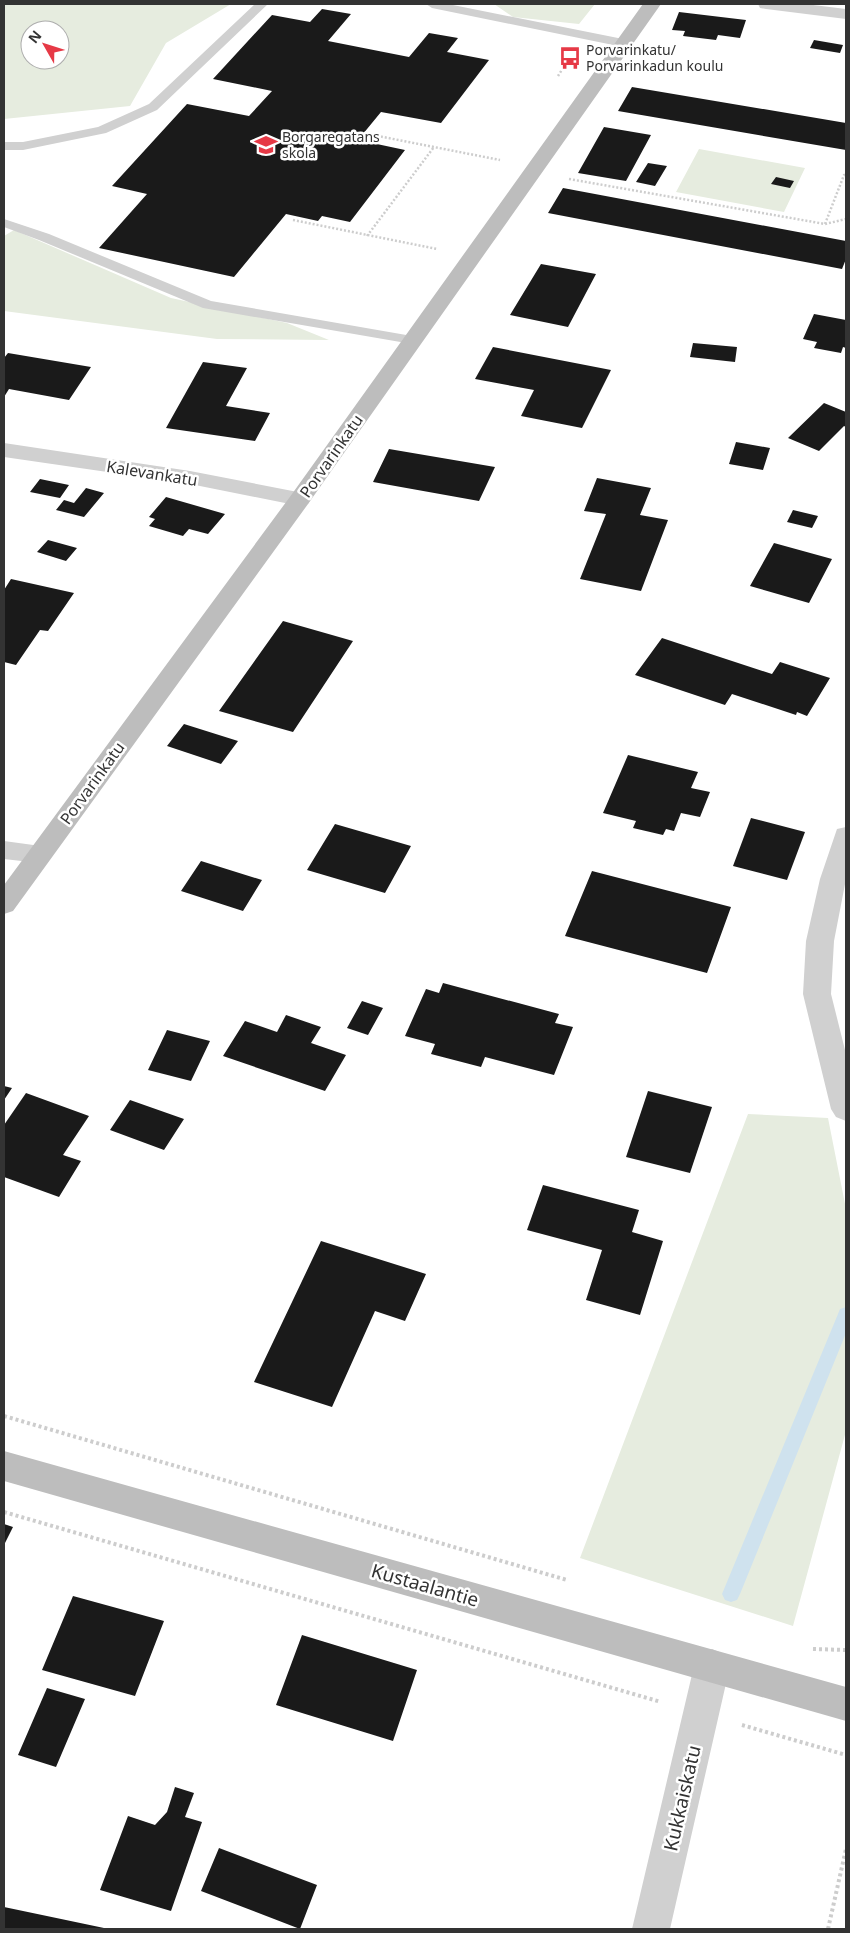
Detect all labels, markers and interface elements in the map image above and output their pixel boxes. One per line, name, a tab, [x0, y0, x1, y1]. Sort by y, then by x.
north arrow	[20, 20, 70, 70]
text: N	[24, 26, 45, 47]
place label: Porvarinkatu/ Porvarinkadun koulu	[586, 40, 723, 75]
bus stop icon: Porvarinkatu/ Porvarinkadun koulu	[557, 45, 583, 71]
place label: Borgaregatans skola	[282, 127, 380, 162]
school or university icon: Borgaregatans skola	[253, 132, 279, 158]
street label: Porvarinkatu	[294, 410, 368, 502]
street label: Kalevankatu	[105, 455, 199, 491]
street label: Porvarinkatu	[55, 737, 129, 829]
street label: Kustaalantie	[368, 1557, 482, 1613]
street label: Kukkaiskatu	[657, 1743, 707, 1853]

